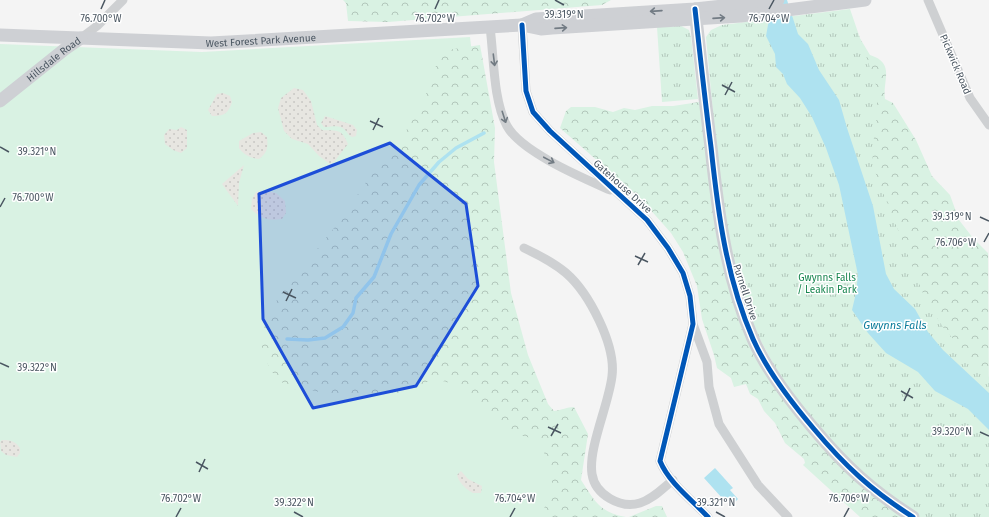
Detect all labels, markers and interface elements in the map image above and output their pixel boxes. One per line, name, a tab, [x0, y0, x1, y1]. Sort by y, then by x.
one-way arrow	[650, 8, 663, 15]
text: 39.319°N	[545, 9, 584, 21]
text: 76.700°W	[81, 13, 122, 25]
text: 76.702°W	[415, 13, 456, 25]
text: 76.704°W	[749, 13, 790, 25]
one-way arrow	[712, 14, 725, 21]
one-way arrow	[554, 24, 567, 31]
street label: West Forest Park Avenue	[205, 32, 316, 50]
street label: Pickwick Road	[937, 33, 973, 96]
street label: Hillsdale Road	[24, 35, 83, 84]
one-way arrow	[490, 53, 498, 66]
one-way arrow	[500, 111, 508, 123]
text: 39.321°N	[18, 146, 56, 158]
one-way arrow	[543, 156, 555, 164]
street label: Gatehouse Drive	[591, 157, 654, 216]
text: 76.700°W	[13, 192, 54, 204]
text: 39.319°N	[933, 211, 972, 223]
text: 76.706°W	[936, 237, 977, 249]
street label: Purnell Drive	[730, 263, 760, 322]
park label: Gwynns Falls / Leakin Park	[797, 272, 858, 296]
water label: Gwynns Falls	[863, 319, 927, 332]
text: 39.322°N	[17, 362, 57, 374]
text: 39.320°N	[932, 426, 972, 438]
text: 76.702°W	[161, 493, 202, 505]
text: 76.704°W	[495, 493, 536, 505]
text: 76.706°W	[829, 493, 870, 505]
text: 39.322°N	[274, 497, 314, 509]
text: 39.321°N	[697, 497, 735, 509]

